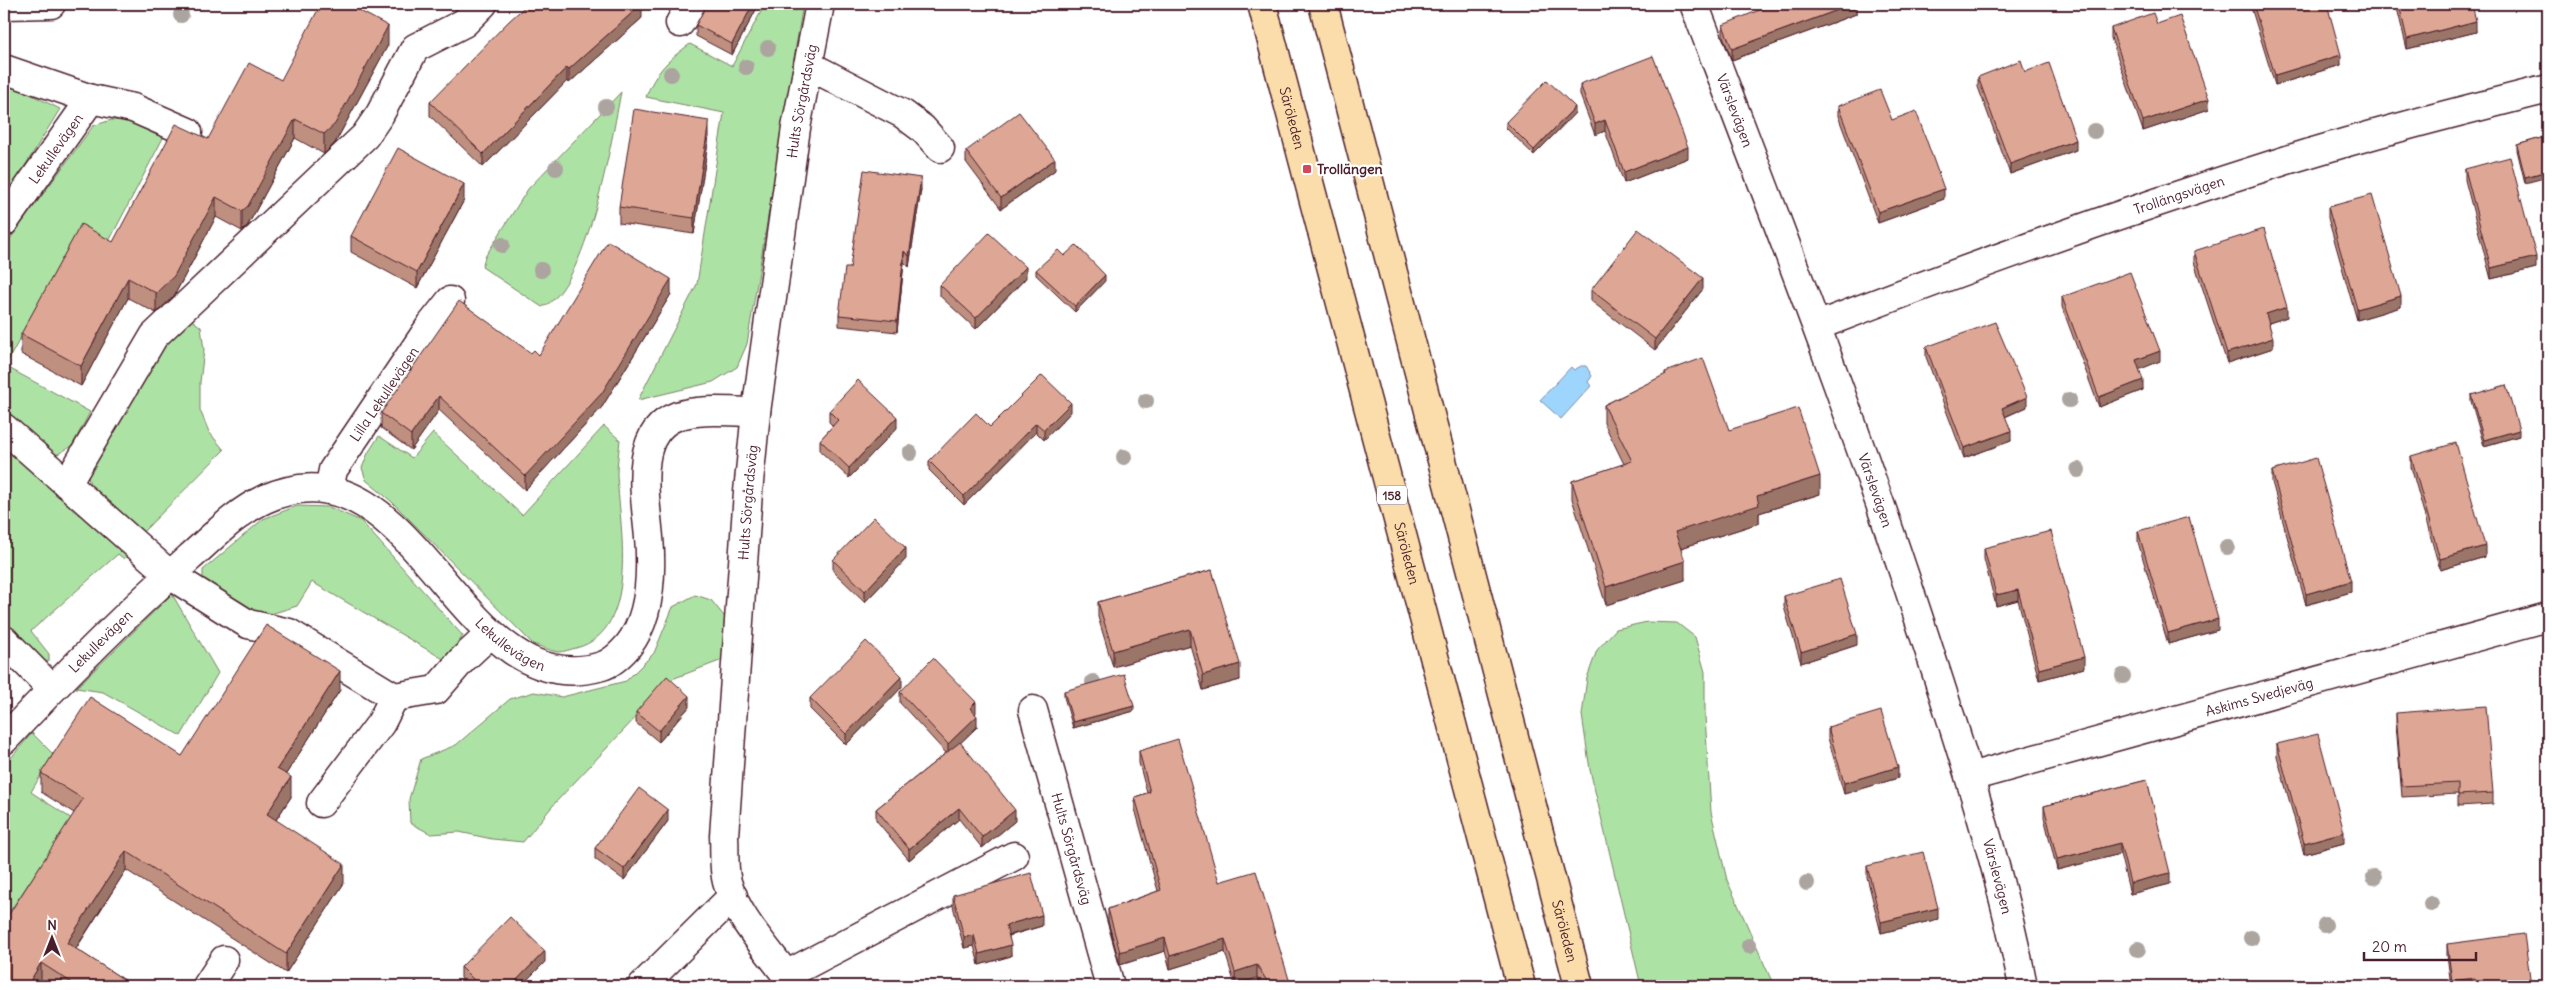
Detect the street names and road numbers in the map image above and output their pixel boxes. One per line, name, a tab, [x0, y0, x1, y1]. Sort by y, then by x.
street label: Hults Sörgårdsväg	[783, 43, 821, 159]
street label: Värslevägen	[1713, 71, 1757, 150]
street label: Säröleden	[1275, 85, 1309, 151]
street label: Lekullevägen	[25, 110, 87, 187]
street label: Trollängsvägen	[2131, 172, 2227, 219]
street label: Lilla Lekullevägen	[346, 343, 423, 445]
street label: Hults Sörgårdsväg	[734, 444, 762, 561]
street label: Värslevägen	[1854, 451, 1896, 530]
road number: 158	[1377, 486, 1407, 504]
street label: Säröleden	[1390, 520, 1424, 586]
street label: Lekullevägen	[65, 606, 136, 676]
street label: Lekullevägen	[472, 614, 548, 675]
street label: Askims Svedjeväg	[2203, 673, 2315, 720]
street label: Hults Sörgårdsväg	[1048, 791, 1096, 907]
street label: Värslevägen	[1979, 837, 2016, 916]
street label: Säröleden	[1548, 898, 1581, 964]

